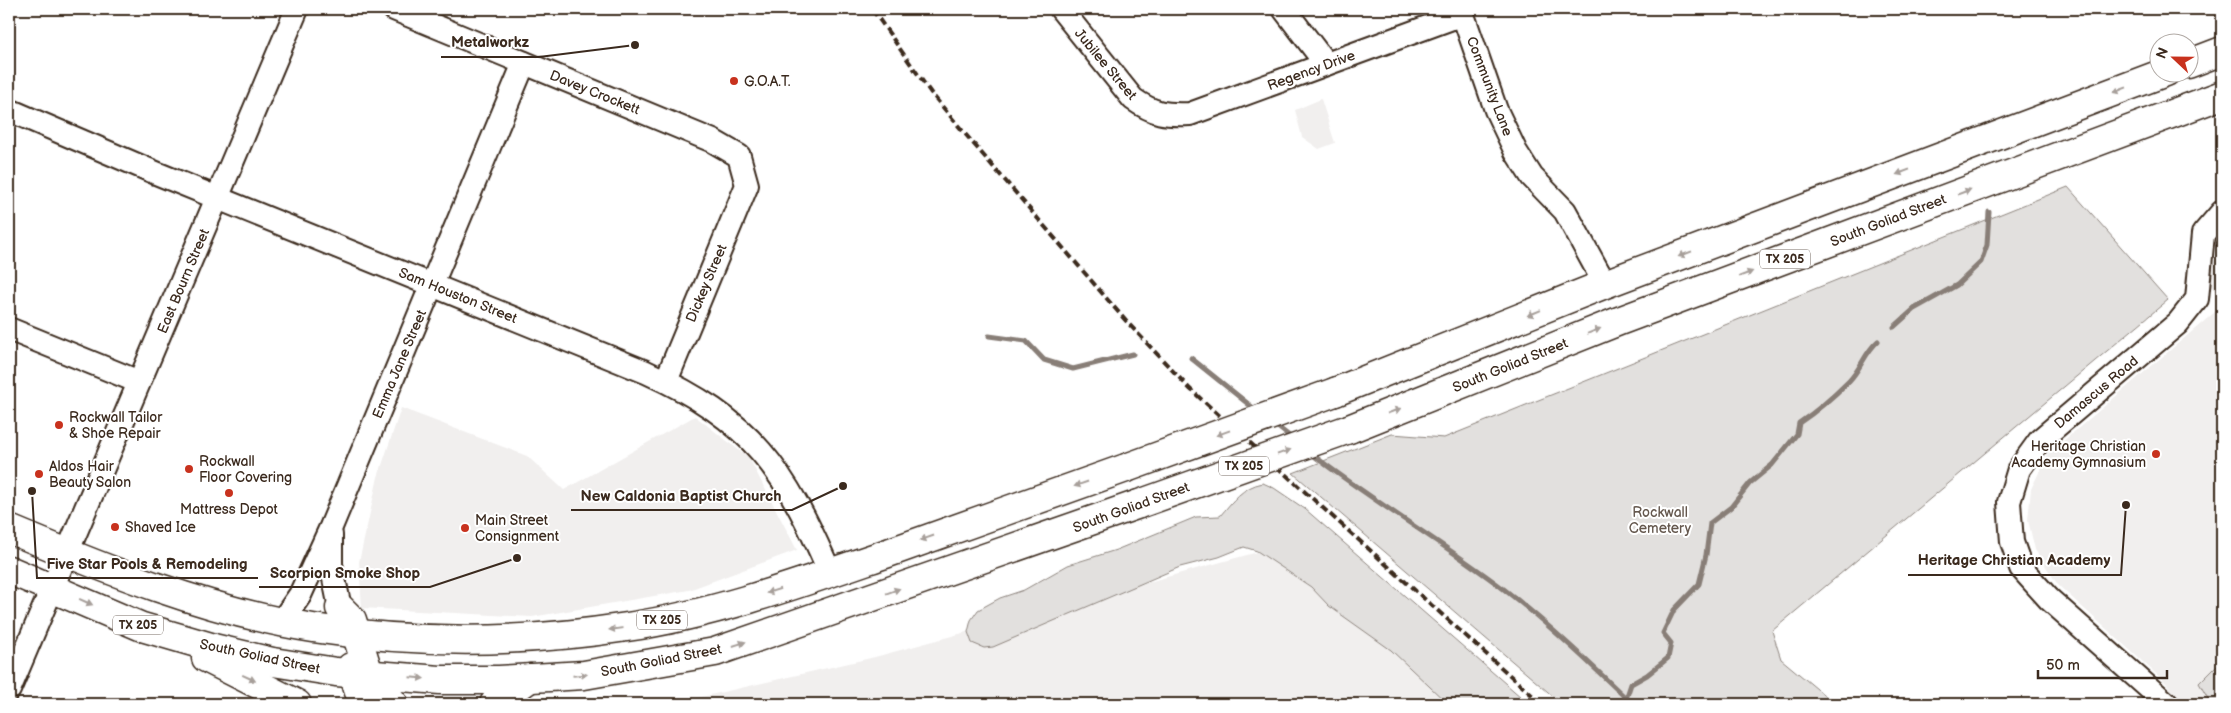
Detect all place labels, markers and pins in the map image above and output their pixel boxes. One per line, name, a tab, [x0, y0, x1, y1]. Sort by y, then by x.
callout: Metalworkz	[441, 27, 539, 57]
place label: G.O.A.T.	[744, 73, 791, 90]
marker: G.O.A.T.	[728, 75, 740, 87]
place label: Rockwall Tailor & Shoe Repair	[69, 409, 163, 442]
marker: Rockwall Tailor & Shoe Repair	[53, 419, 65, 431]
place label: Heritage Christian Academy Gymnasium	[2011, 438, 2146, 471]
marker: Heritage Christian Academy Gymnasium	[2150, 448, 2162, 460]
place label: Rockwall Floor Covering	[199, 453, 292, 486]
place label: Aldos Hair Beauty Salon	[49, 458, 131, 491]
marker: Rockwall Floor Covering	[183, 463, 195, 475]
marker: Aldos Hair Beauty Salon	[33, 468, 45, 480]
callout: New Caldonia Baptist Church	[571, 480, 792, 510]
marker: Mattress Depot	[223, 487, 235, 499]
place label: Mattress Depot	[180, 501, 279, 518]
place label: Main Street Consignment	[475, 512, 560, 545]
place label: Shaved Ice	[125, 519, 196, 536]
marker: Shaved Ice	[109, 521, 121, 533]
marker: Main Street Consignment	[459, 522, 471, 534]
callout: Heritage Christian Academy	[1908, 545, 2121, 575]
callout: Five Star Pools & Remodeling	[37, 548, 258, 578]
callout: Scorpion Smoke Shop	[259, 557, 430, 587]

